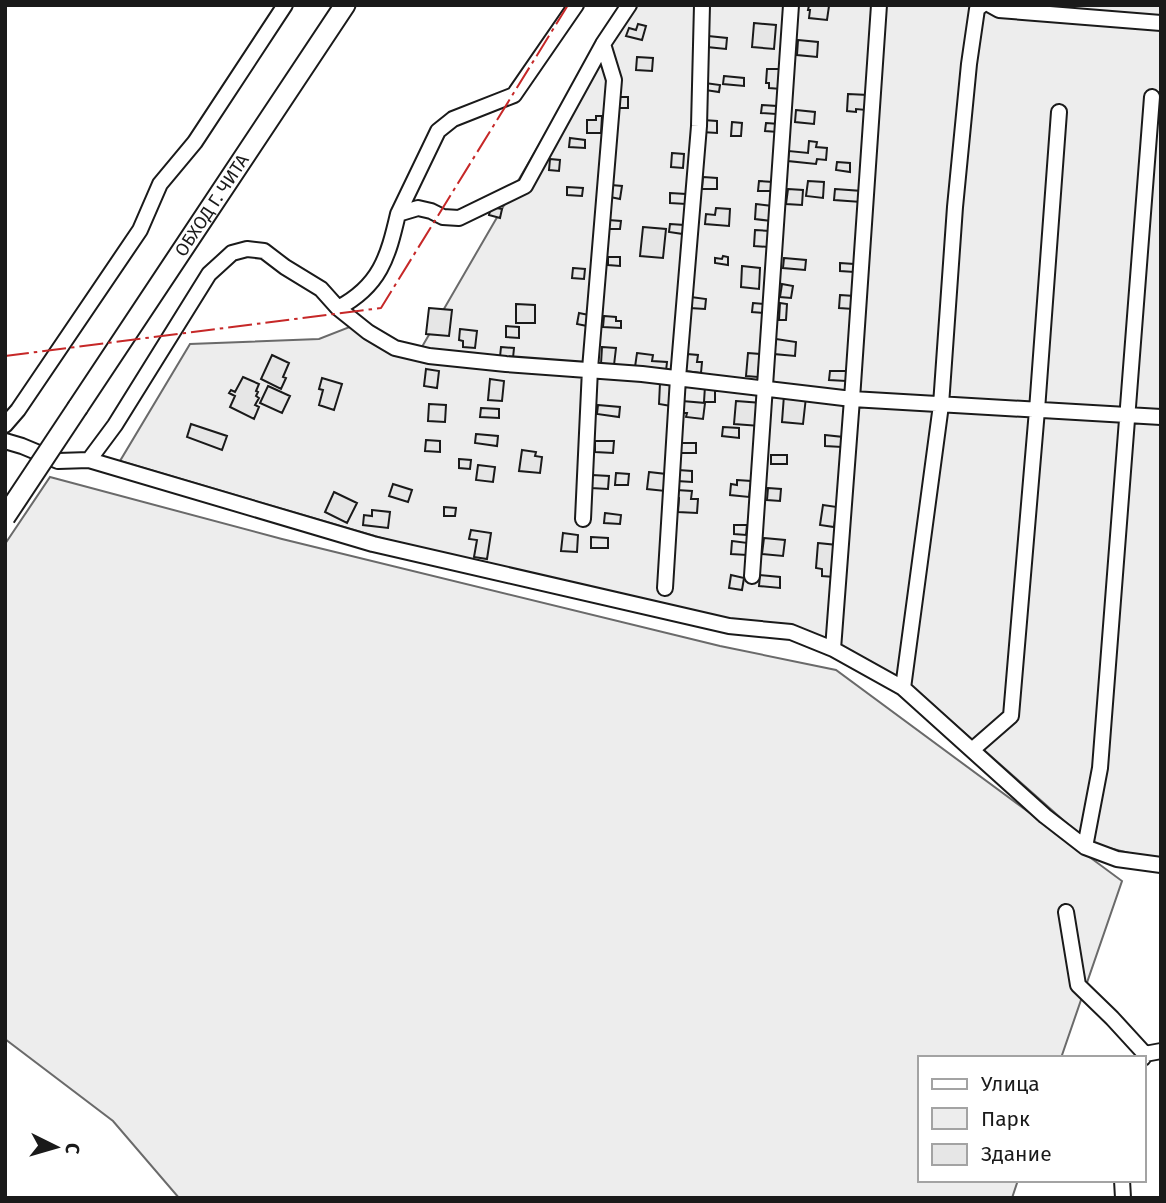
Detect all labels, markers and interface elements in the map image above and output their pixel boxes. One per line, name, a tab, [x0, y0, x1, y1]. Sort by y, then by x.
street label: ОБХОД Г. ЧИТА	[170, 150, 254, 261]
legend	[918, 1056, 1145, 1182]
text: Улица	[981, 1071, 1040, 1097]
text: Парк	[981, 1106, 1030, 1132]
north arrow	[21, 1112, 91, 1182]
text: Здание	[981, 1141, 1052, 1167]
text: С	[60, 1142, 84, 1155]

